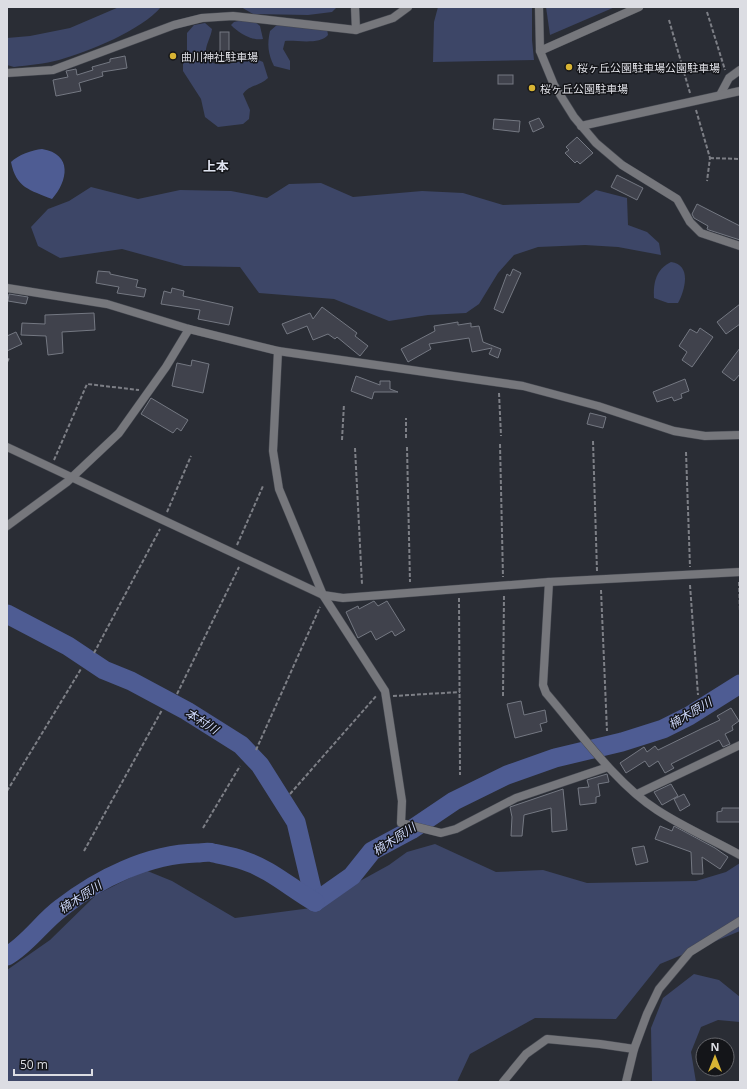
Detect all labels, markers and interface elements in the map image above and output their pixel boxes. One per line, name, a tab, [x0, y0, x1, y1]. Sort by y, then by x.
place label: 曲川神社駐車場	[181, 49, 258, 64]
marker: 曲川神社駐車場	[168, 51, 178, 61]
place label: 桜ヶ丘公園駐車場公園駐車場	[577, 60, 720, 75]
marker: 桜ヶ丘公園駐車場公園駐車場	[564, 62, 574, 72]
place label: 桜ヶ丘公園駐車場	[540, 81, 628, 96]
marker: 桜ヶ丘公園駐車場	[527, 83, 537, 93]
district label: 上本	[203, 157, 229, 175]
water label: 楠木原川	[665, 692, 717, 733]
water label: 本村川	[182, 704, 223, 739]
water label: 楠木原川	[369, 818, 420, 859]
water label: 楠木原川	[55, 876, 106, 917]
north arrow	[695, 1037, 735, 1077]
text: N	[711, 1039, 719, 1054]
scale bar	[14, 1051, 92, 1077]
text: 50 m	[20, 1056, 48, 1073]

